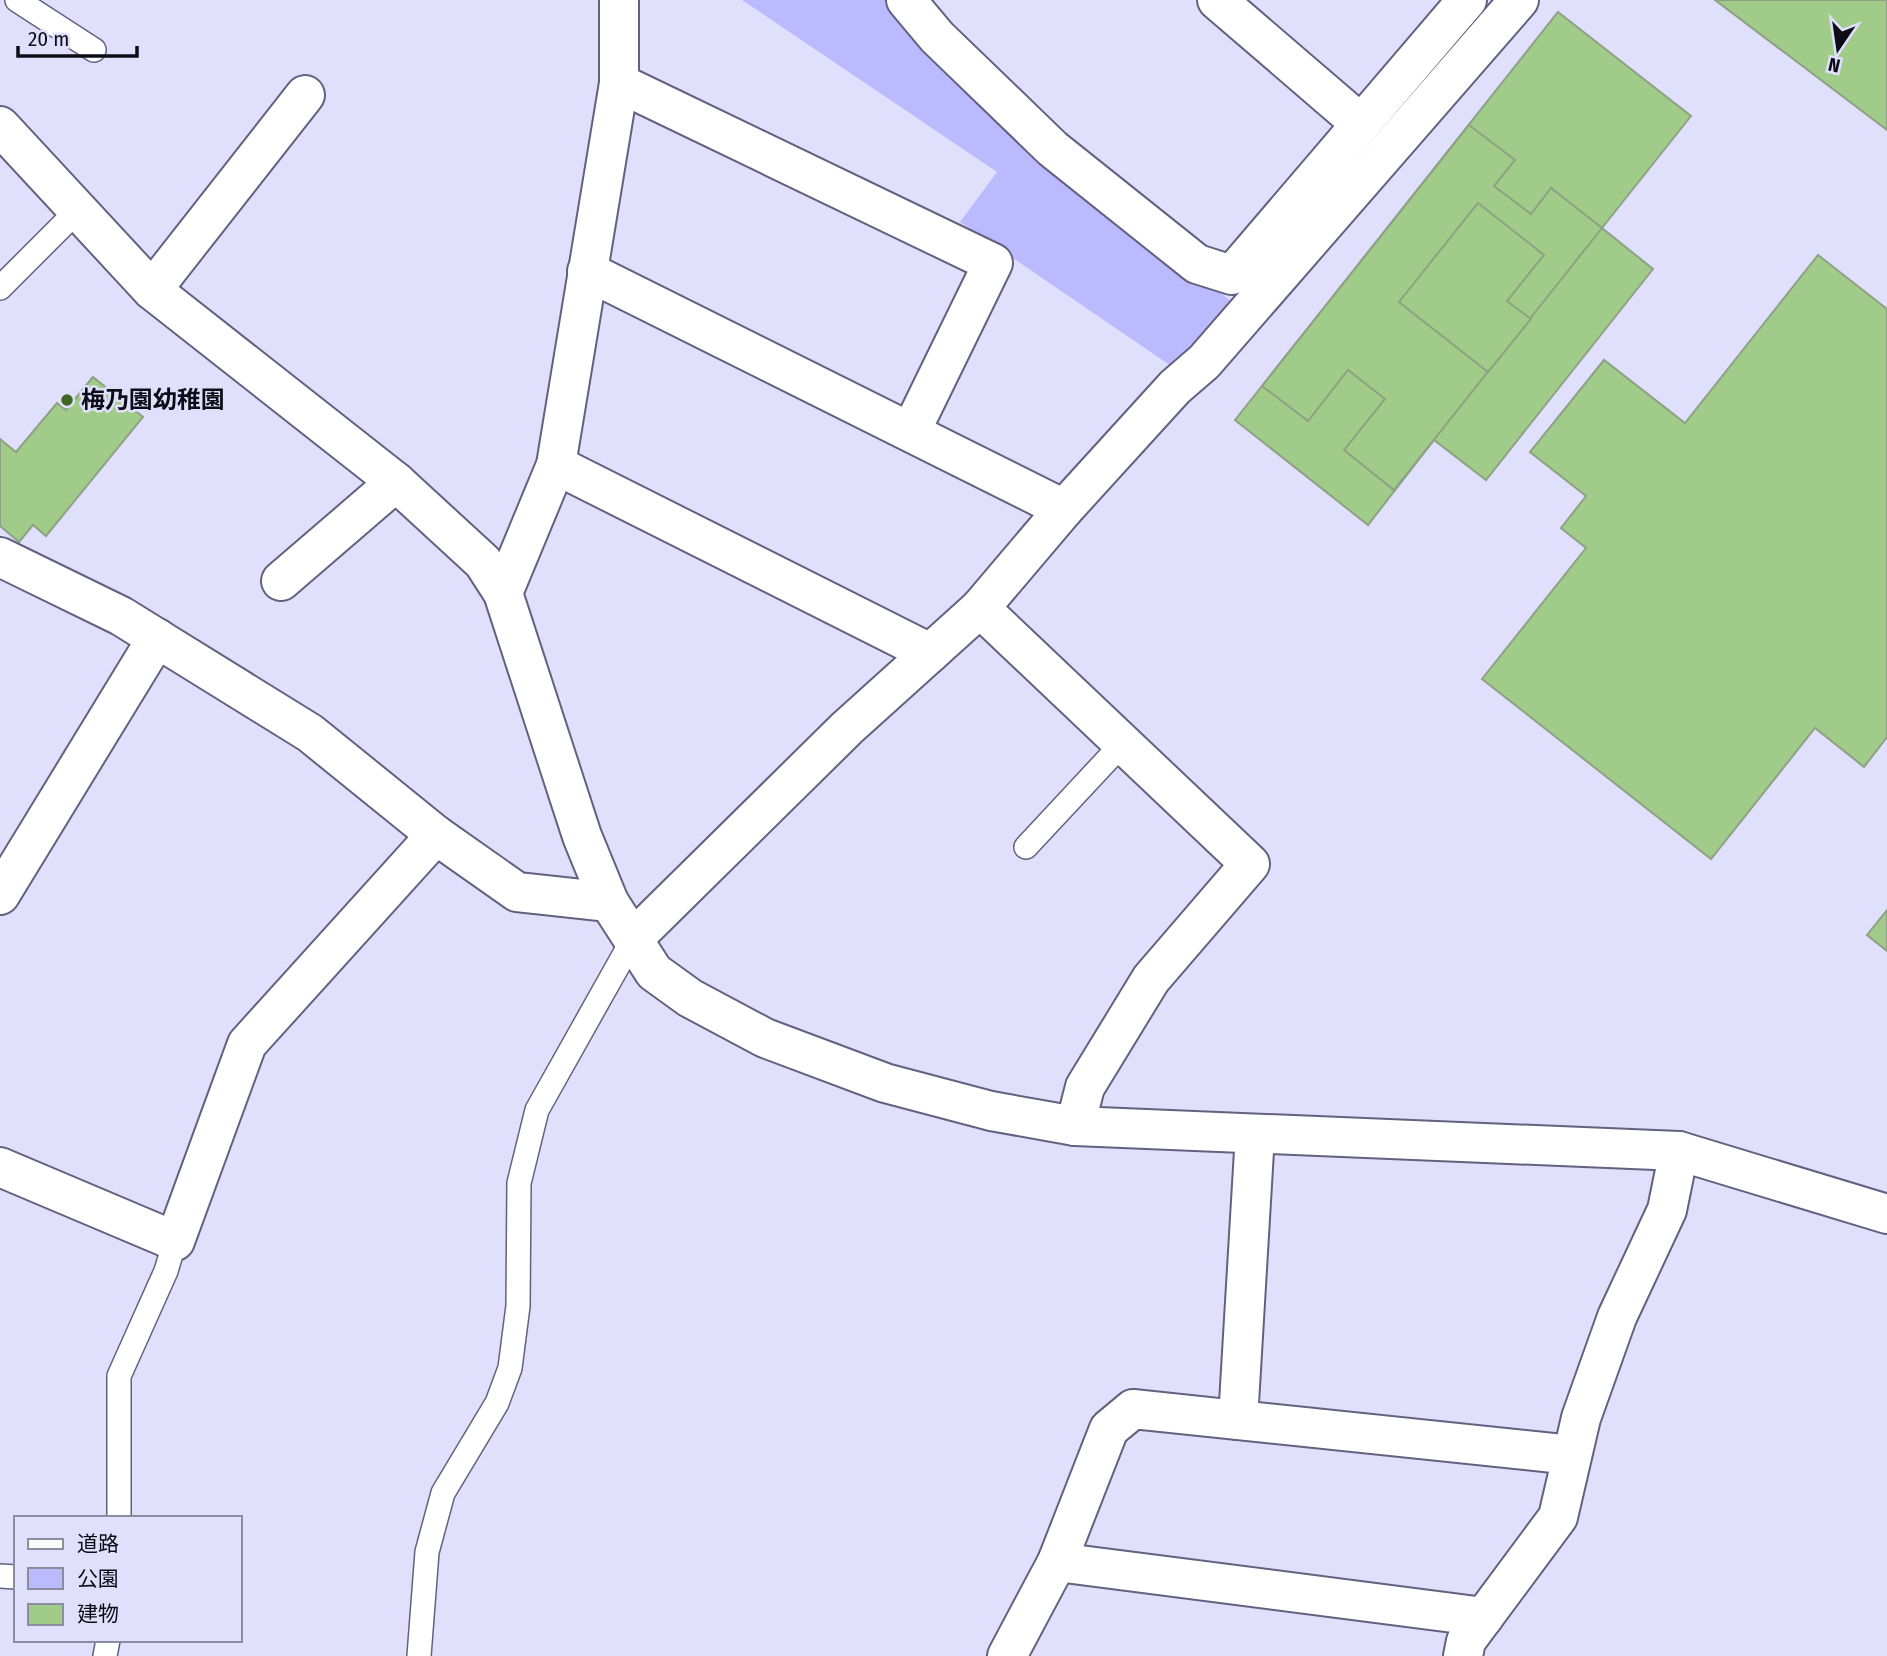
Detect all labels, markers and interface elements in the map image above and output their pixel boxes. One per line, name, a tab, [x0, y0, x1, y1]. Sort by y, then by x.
scale bar	[18, 14, 136, 58]
north arrow	[1803, 14, 1873, 84]
text: 20 m	[28, 26, 69, 52]
text: N	[1826, 53, 1842, 78]
place label: 梅乃園幼稚園	[81, 386, 225, 414]
marker: 梅乃園幼稚園	[59, 392, 75, 408]
legend	[14, 1516, 242, 1642]
text: 道路	[77, 1531, 119, 1557]
text: 公園	[77, 1566, 119, 1592]
text: 建物	[77, 1601, 119, 1627]

